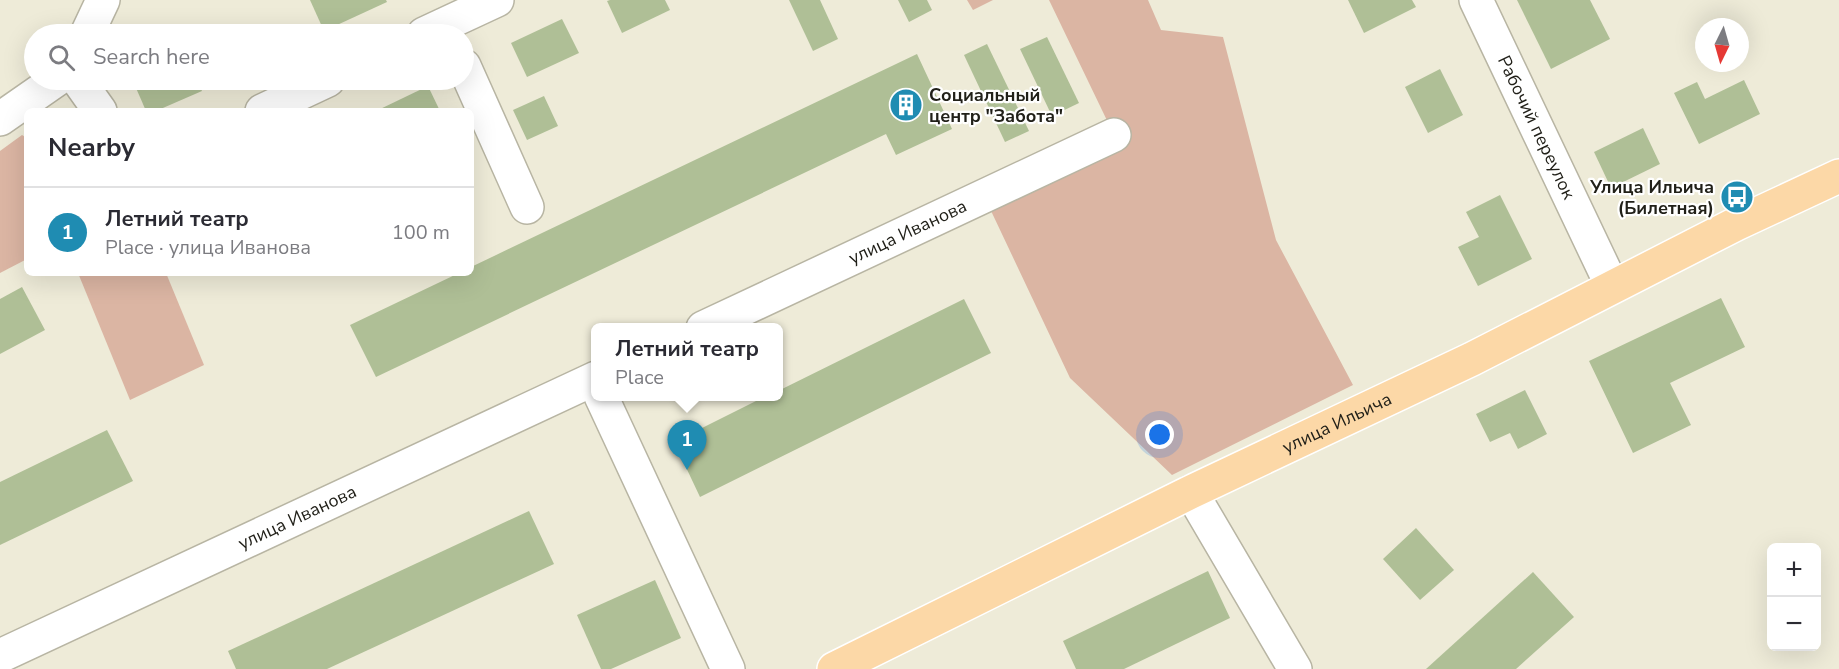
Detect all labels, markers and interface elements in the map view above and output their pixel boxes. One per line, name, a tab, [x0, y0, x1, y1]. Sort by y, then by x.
north arrow	[1695, 18, 1749, 72]
search box	[24, 24, 474, 90]
icon: search	[45, 41, 78, 74]
text: Search here	[93, 42, 210, 72]
street label: Рабочий переулок	[1492, 52, 1581, 204]
place label: Социальный центр "Забота"	[929, 83, 1063, 128]
building icon: Социальный центр "Забота"	[888, 87, 924, 123]
text: Nearby	[48, 130, 135, 165]
place label: Улица Ильича (Билетная)	[1589, 175, 1714, 220]
bus stop icon: Улица Ильича (Билетная)	[1719, 179, 1755, 215]
street label: улица Иванова	[844, 194, 971, 270]
text: Летний театр	[105, 204, 249, 234]
text: 1	[62, 219, 74, 246]
text: 100 m	[392, 219, 450, 246]
text: Place · улица Иванова	[105, 234, 311, 261]
popup	[591, 323, 783, 401]
text: Летний театр	[615, 334, 759, 364]
text: Place	[615, 364, 664, 391]
street label: улица Ильича	[1278, 387, 1396, 459]
pin: 1	[668, 420, 706, 470]
your location	[1145, 420, 1174, 449]
street label: улица Иванова	[234, 479, 360, 555]
map controls	[1767, 543, 1821, 651]
button: +	[1767, 543, 1821, 597]
button: −	[1767, 597, 1821, 651]

